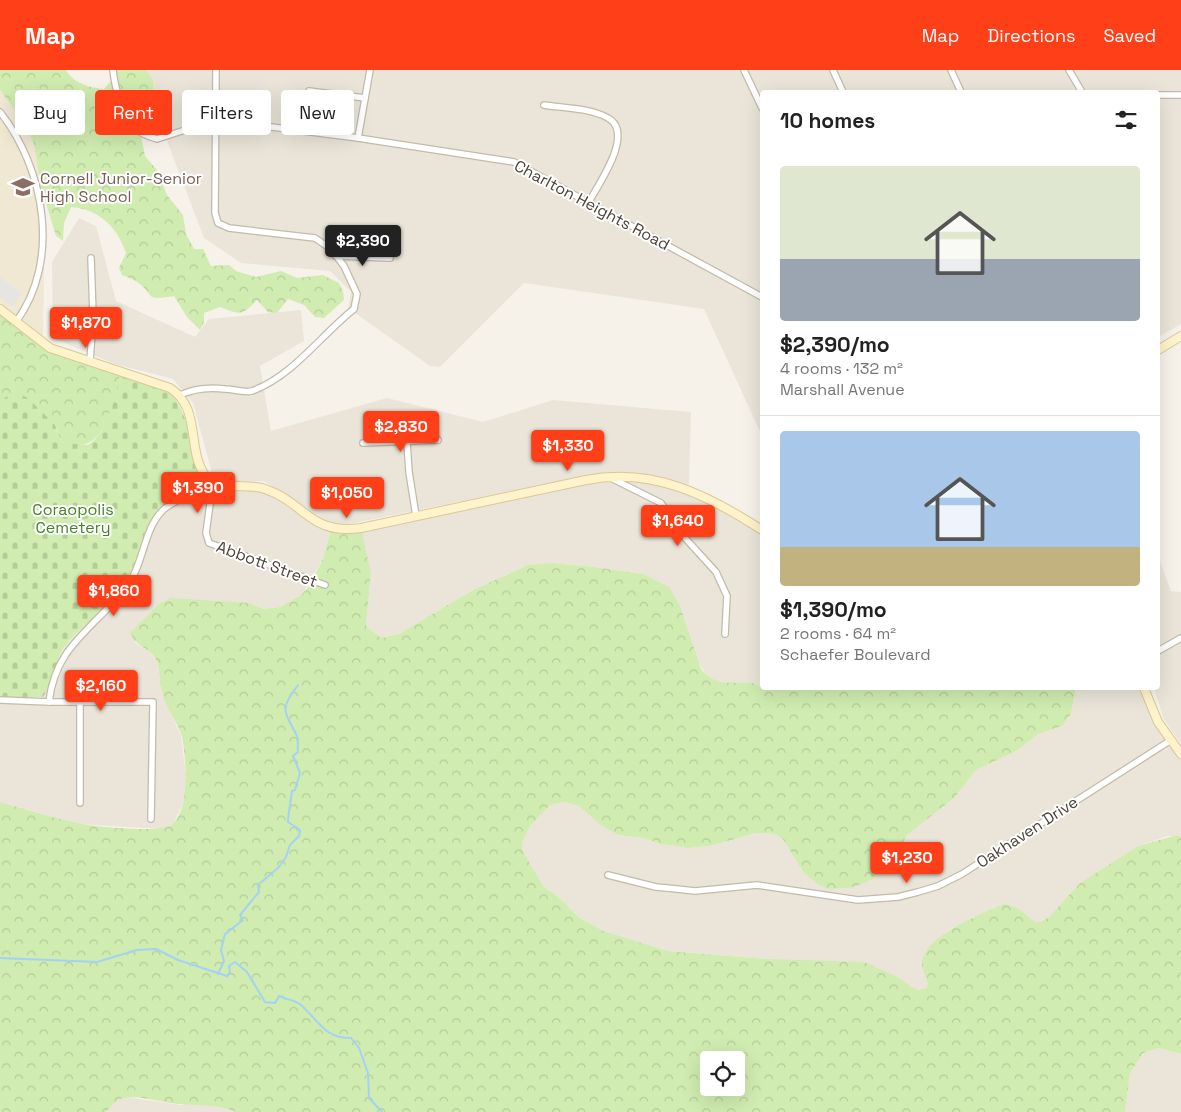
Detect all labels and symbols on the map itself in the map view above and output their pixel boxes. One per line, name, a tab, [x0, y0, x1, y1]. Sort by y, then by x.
street label: Charlton Heights Road	[511, 155, 673, 255]
place label: Cornell Junior-Senior High School	[40, 168, 202, 207]
school or university icon: Cornell Junior-Senior High School	[10, 174, 36, 200]
pin: $2,390	[322, 224, 404, 267]
pin: $1,870	[45, 306, 127, 349]
pin: $2,830	[360, 410, 442, 453]
pin: $1,330	[527, 430, 609, 472]
pin: $1,390	[157, 472, 239, 514]
pin: $1,050	[306, 476, 388, 519]
park label: Coraopolis Cemetery	[32, 499, 114, 538]
pin: $1,640	[637, 504, 719, 547]
street label: Abbott Street	[214, 536, 320, 592]
pin: $1,860	[73, 574, 155, 617]
pin: $2,160	[60, 670, 142, 712]
street label: Oakhaven Drive	[972, 791, 1082, 873]
pin: $1,230	[866, 842, 948, 884]

